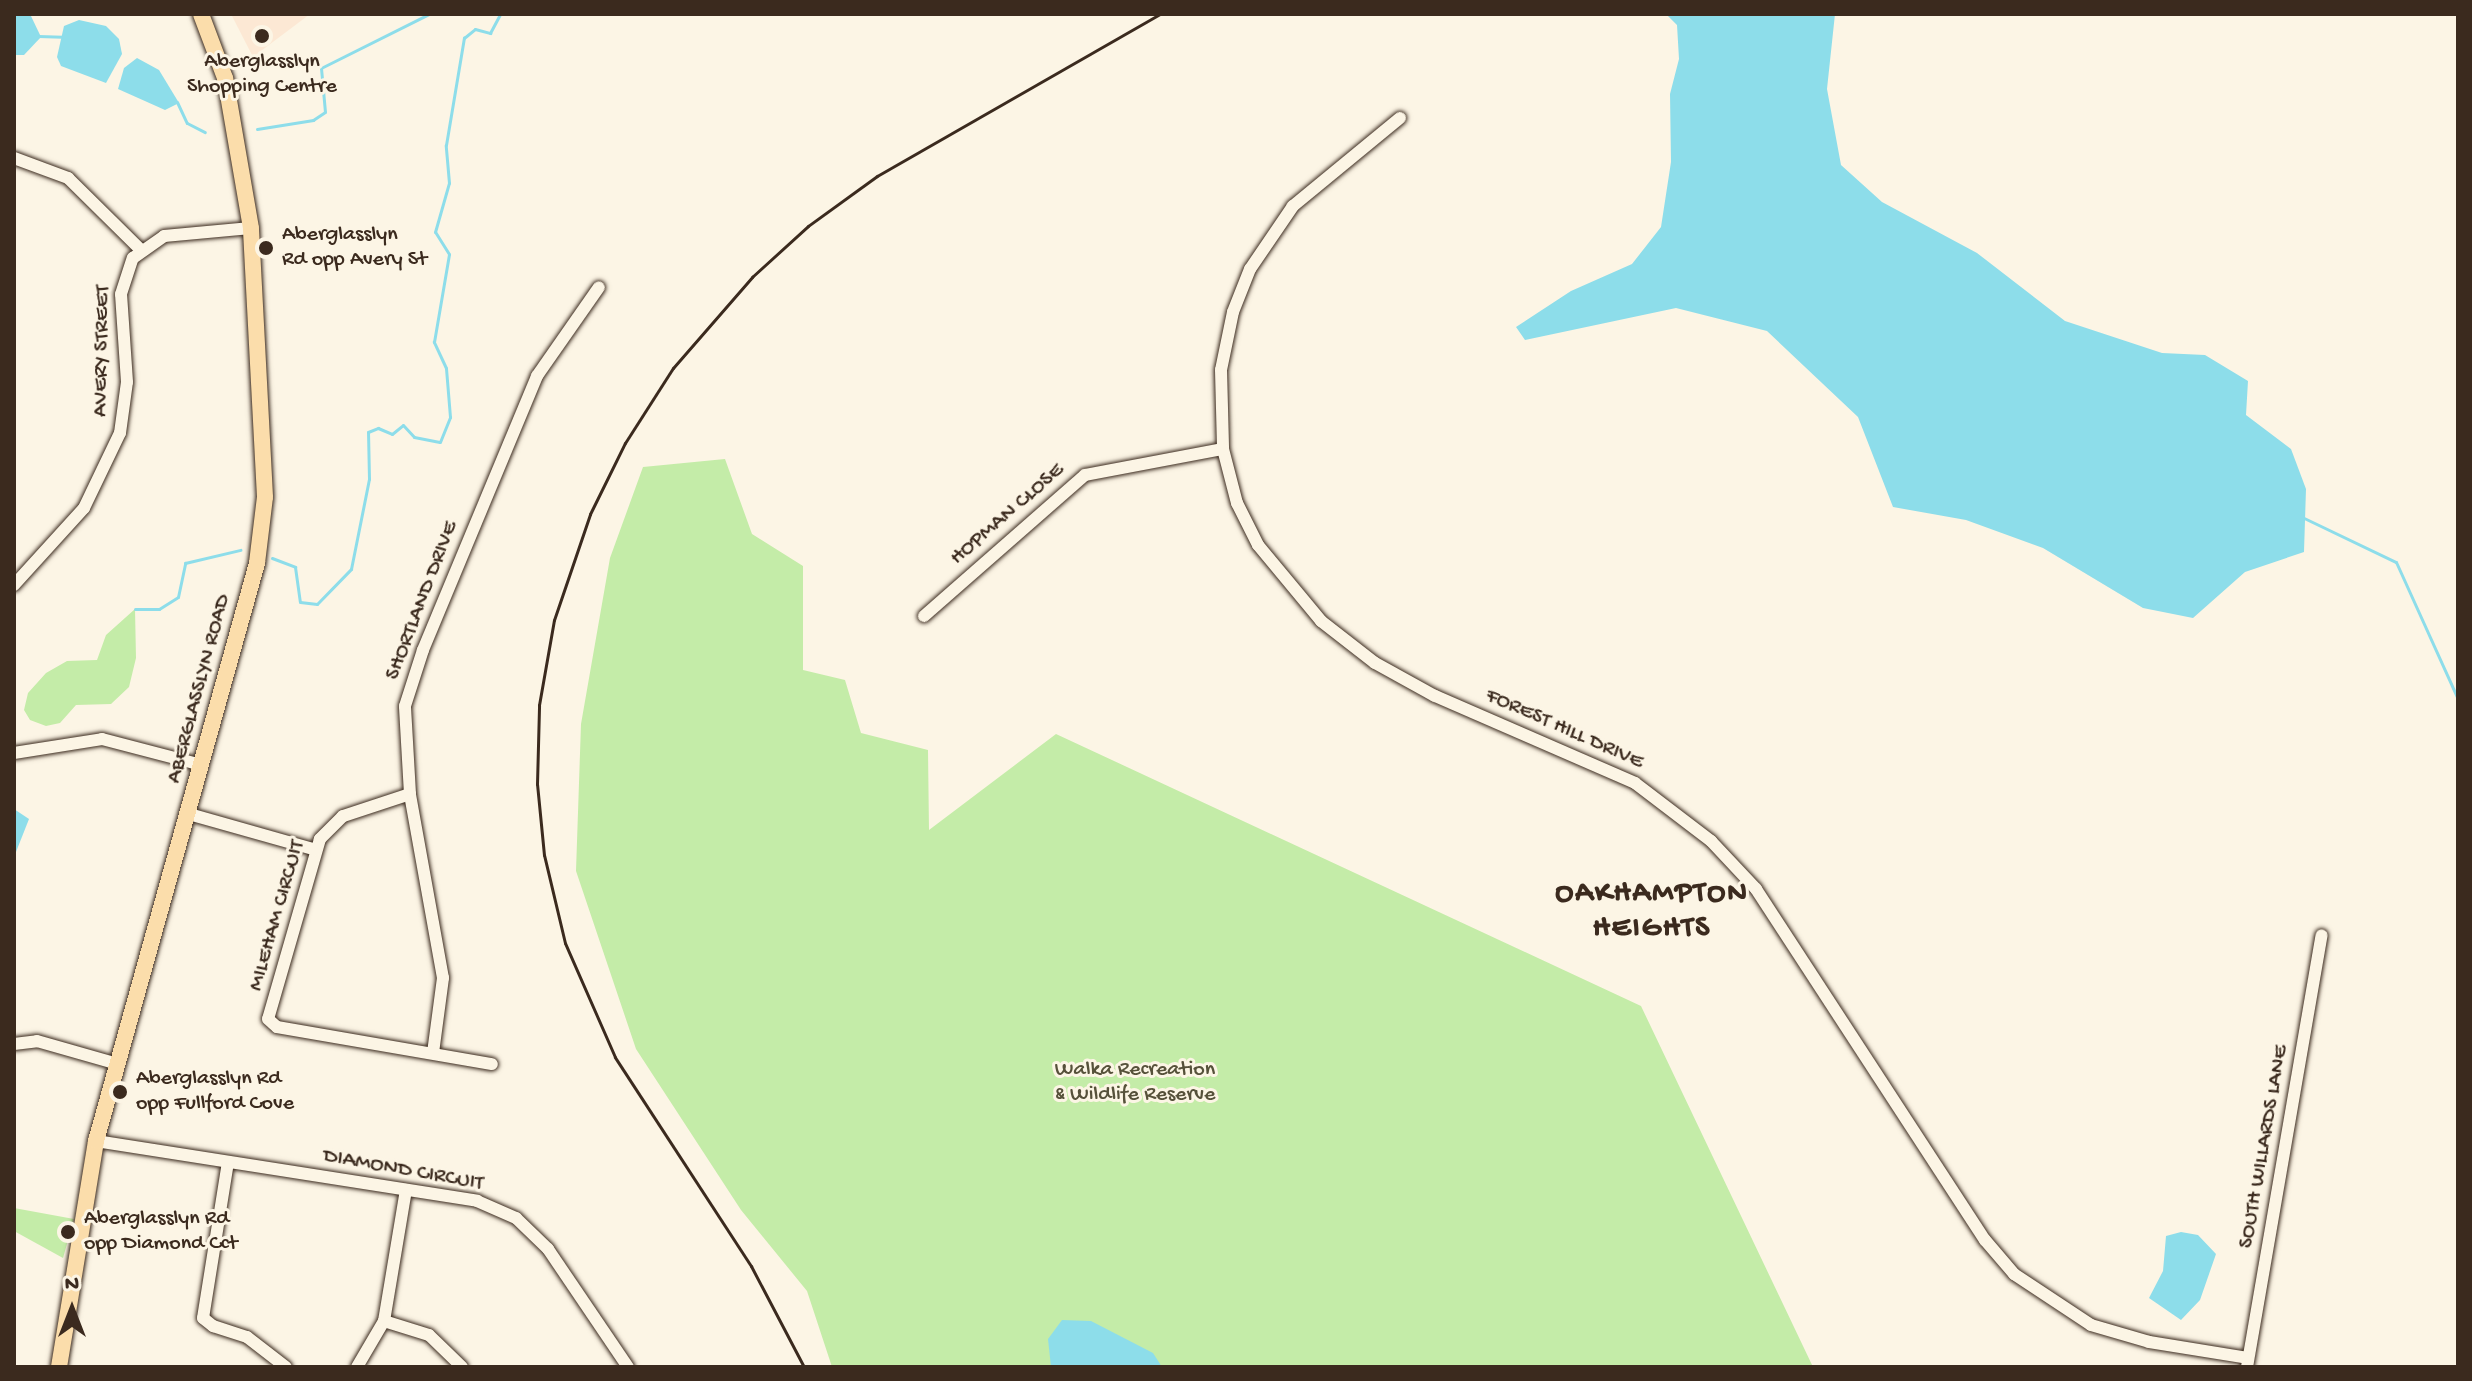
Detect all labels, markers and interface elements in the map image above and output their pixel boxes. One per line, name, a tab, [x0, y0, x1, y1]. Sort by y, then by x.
marker: Aberglasslyn Shopping Centre	[253, 27, 271, 45]
place label: Aberglasslyn Shopping Centre	[187, 49, 337, 100]
place label: Aberglasslyn Rd opp Avery St	[282, 222, 427, 274]
marker: Aberglasslyn Rd opp Avery St	[257, 239, 275, 257]
street label: AVERY STREET	[89, 285, 117, 417]
street label: HOPMAN CLOSE	[945, 458, 1071, 572]
street label: SHORTLAND DRIVE	[381, 518, 465, 684]
street label: ABERGLASSLYN ROAD	[162, 592, 238, 786]
street label: FOREST HILL DRIVE	[1481, 683, 1647, 777]
street label: MILEHAM CIRCUIT	[244, 838, 312, 994]
district label: OAKHAMPTON HEIGHTS	[1555, 877, 1749, 948]
street label: SOUTH WILLARDS LANE	[2234, 1043, 2296, 1251]
park label: Walka Recreation & Wildlife Reserve	[1055, 1057, 1215, 1108]
place label: Aberglasslyn Rd opp Fullford Cove	[136, 1066, 294, 1118]
marker: Aberglasslyn Rd opp Fullford Cove	[111, 1083, 129, 1101]
street label: DIAMOND CIRCUIT	[321, 1144, 485, 1198]
place label: Aberglasslyn Rd opp Diamond Cct	[84, 1206, 238, 1258]
marker: Aberglasslyn Rd opp Diamond Cct	[59, 1223, 77, 1241]
north arrow	[32, 1269, 112, 1349]
text: N	[65, 1272, 79, 1298]

